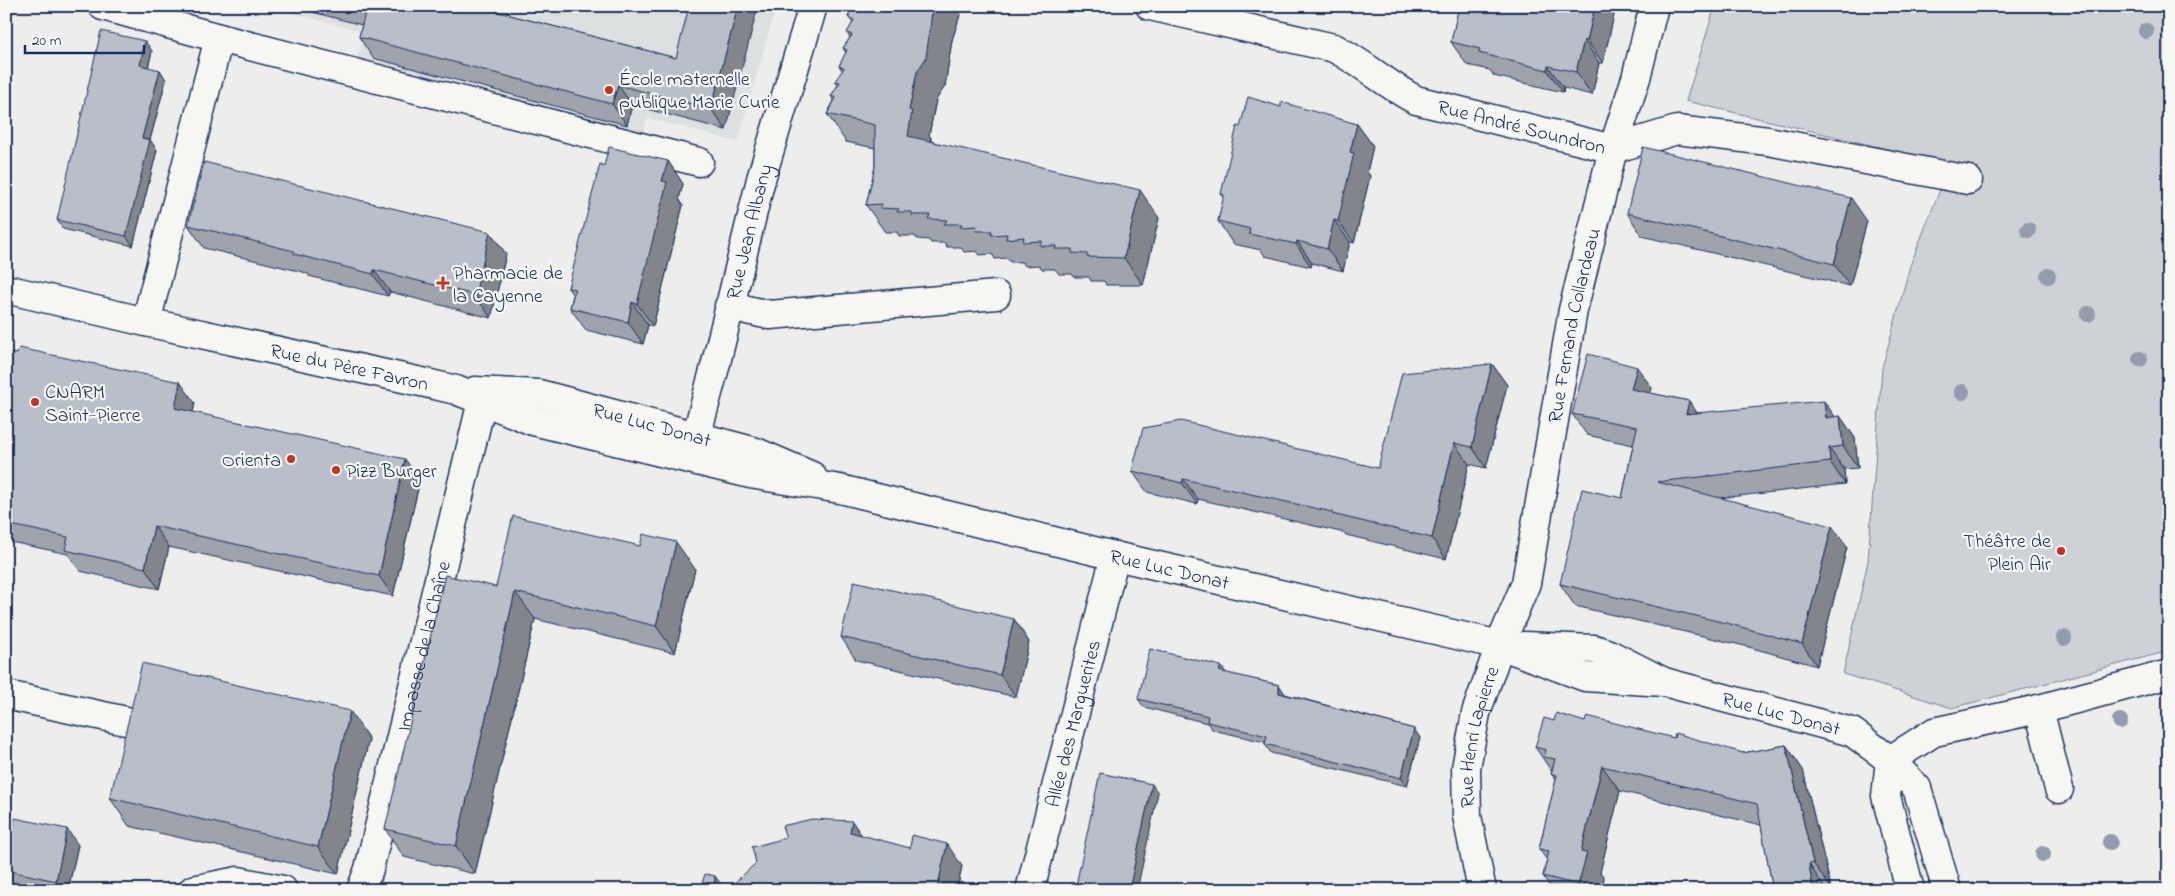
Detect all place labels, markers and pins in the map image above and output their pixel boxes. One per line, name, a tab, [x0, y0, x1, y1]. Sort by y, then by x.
place label: École maternelle publique Marie Curie	[619, 66, 780, 118]
marker: École maternelle publique Marie Curie	[603, 84, 615, 96]
place label: Pharmacie de la Cayenne	[453, 260, 563, 312]
marker: Pharmacie de la Cayenne	[437, 277, 449, 289]
place label: CNARM Saint-Pierre	[45, 379, 141, 431]
marker: CNARM Saint-Pierre	[29, 396, 41, 408]
place label: Orienta	[222, 447, 281, 476]
marker: Orienta	[285, 453, 297, 465]
place label: Pizz Burger	[346, 458, 438, 488]
marker: Pizz Burger	[330, 464, 342, 476]
place label: Théâtre de Plein Air	[1963, 528, 2052, 580]
marker: Théâtre de Plein Air	[2055, 545, 2067, 557]

